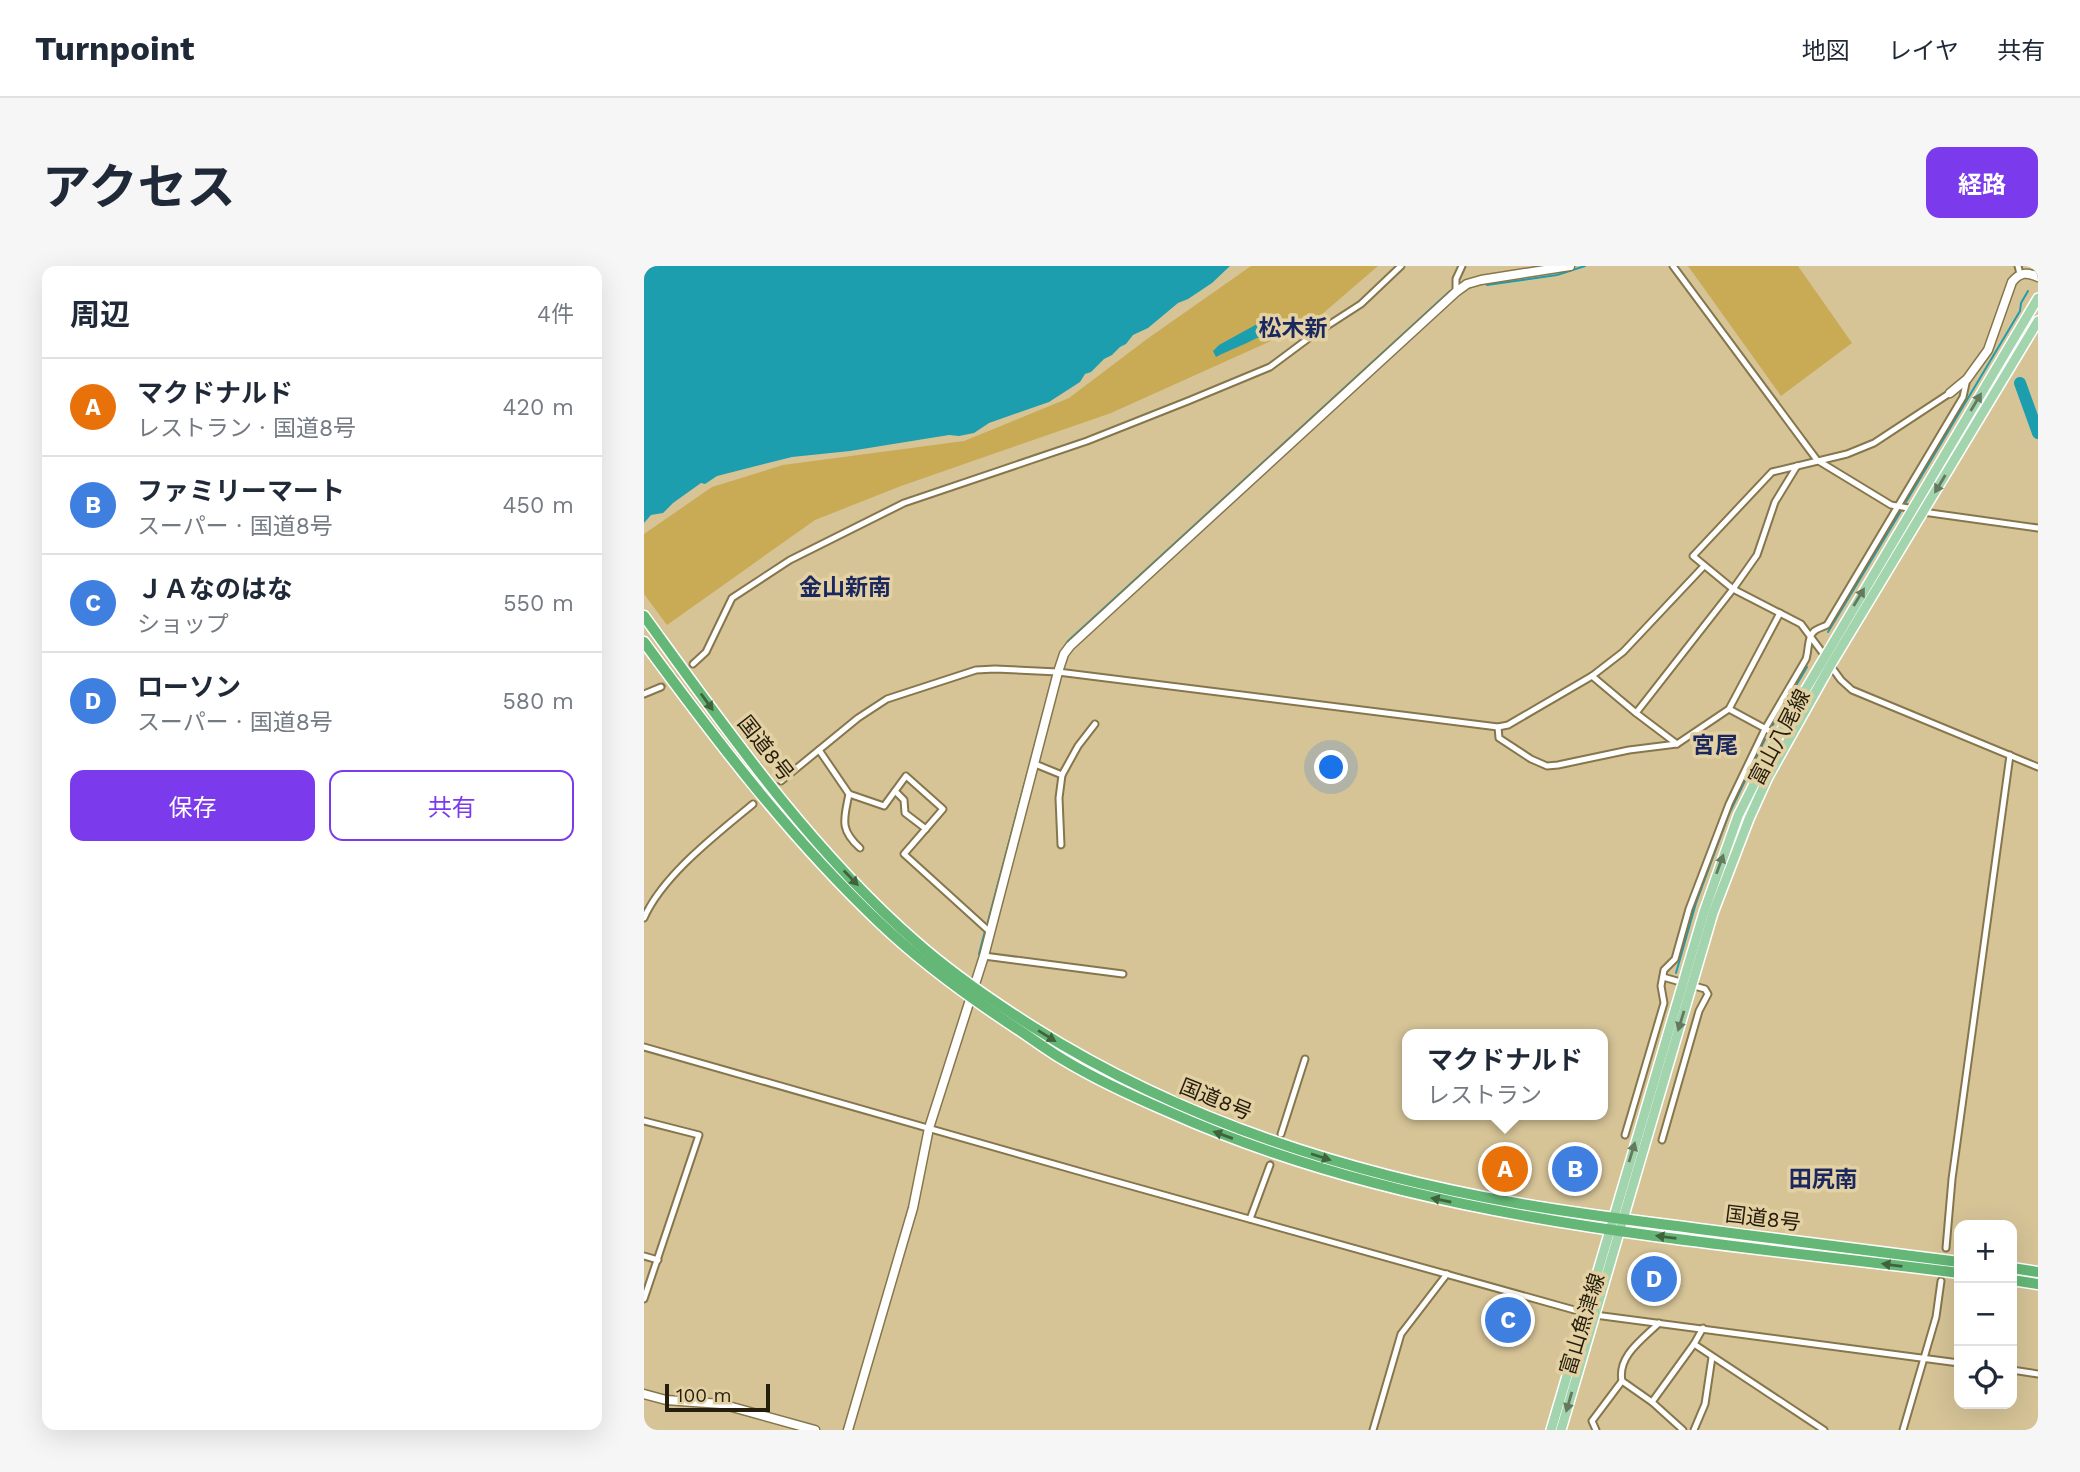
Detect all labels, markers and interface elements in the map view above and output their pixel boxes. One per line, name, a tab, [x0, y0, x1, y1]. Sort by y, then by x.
text: Turnpoint	[35, 29, 194, 68]
text: 地図	[1802, 37, 1850, 65]
text: レイヤ	[1888, 37, 1959, 65]
text: 共有	[1997, 37, 2045, 65]
button: 経路	[1926, 147, 2038, 218]
text: アクセス	[42, 158, 236, 216]
text: 周辺	[70, 297, 130, 332]
text: 4件	[537, 301, 574, 328]
district label: 松木新	[1259, 315, 1328, 342]
text: マクドナルド	[137, 378, 293, 408]
one-way arrow	[1969, 392, 1982, 411]
text: A	[85, 394, 101, 421]
text: 420 m	[502, 394, 574, 421]
text: レストラン · 国道8号	[137, 415, 356, 442]
one-way arrow	[1934, 475, 1946, 494]
text: ファミリーマート	[137, 476, 345, 506]
text: B	[85, 492, 101, 519]
text: 450 m	[502, 492, 574, 519]
text: スーパー · 国道8号	[137, 513, 333, 540]
text: ＪＡなのはな	[137, 574, 293, 604]
district label: 金山新南	[799, 574, 891, 601]
one-way arrow	[1853, 587, 1865, 607]
text: C	[85, 590, 101, 617]
text: 550 m	[503, 590, 574, 617]
text: ショップ	[137, 611, 229, 638]
text: ローソン	[137, 672, 241, 702]
street label: 富山八尾線	[1743, 685, 1815, 789]
text: D	[85, 688, 101, 715]
text: 580 m	[502, 688, 574, 715]
one-way arrow	[700, 693, 714, 711]
text: スーパー · 国道8号	[137, 709, 333, 736]
street label: 国道8号	[733, 710, 799, 786]
district label: 宮尾	[1692, 732, 1738, 759]
your location	[1314, 750, 1348, 784]
button: 保存	[70, 770, 315, 841]
button: 共有	[329, 770, 574, 841]
one-way arrow	[1715, 854, 1726, 875]
one-way arrow	[843, 869, 859, 886]
one-way arrow	[1676, 1011, 1686, 1032]
one-way arrow	[1037, 1029, 1056, 1042]
popup	[1402, 1029, 1608, 1120]
text: マクドナルド	[1427, 1045, 1583, 1075]
street label: 国道8号	[1176, 1073, 1256, 1125]
text: レストラン	[1427, 1082, 1542, 1109]
one-way arrow	[1213, 1130, 1234, 1141]
one-way arrow	[1628, 1141, 1638, 1162]
pin: A	[1482, 1143, 1528, 1195]
pin: B	[1552, 1143, 1598, 1195]
one-way arrow	[1310, 1153, 1331, 1163]
district label: 田尻南	[1789, 1166, 1858, 1193]
one-way arrow	[1430, 1194, 1452, 1205]
street label: 国道8号	[1724, 1201, 1802, 1235]
map controls	[1954, 1220, 2017, 1409]
button: +	[1954, 1220, 2017, 1283]
one-way arrow	[1655, 1231, 1677, 1242]
pin: D	[1631, 1253, 1677, 1305]
one-way arrow	[1880, 1259, 1902, 1270]
street label: 富山魚津線	[1555, 1270, 1609, 1378]
button: −	[1954, 1283, 2017, 1346]
pin: C	[1485, 1294, 1531, 1346]
button: locate	[1954, 1346, 2017, 1409]
scale bar	[665, 1381, 770, 1413]
text: 100 m	[676, 1384, 732, 1407]
one-way arrow	[1564, 1392, 1574, 1413]

